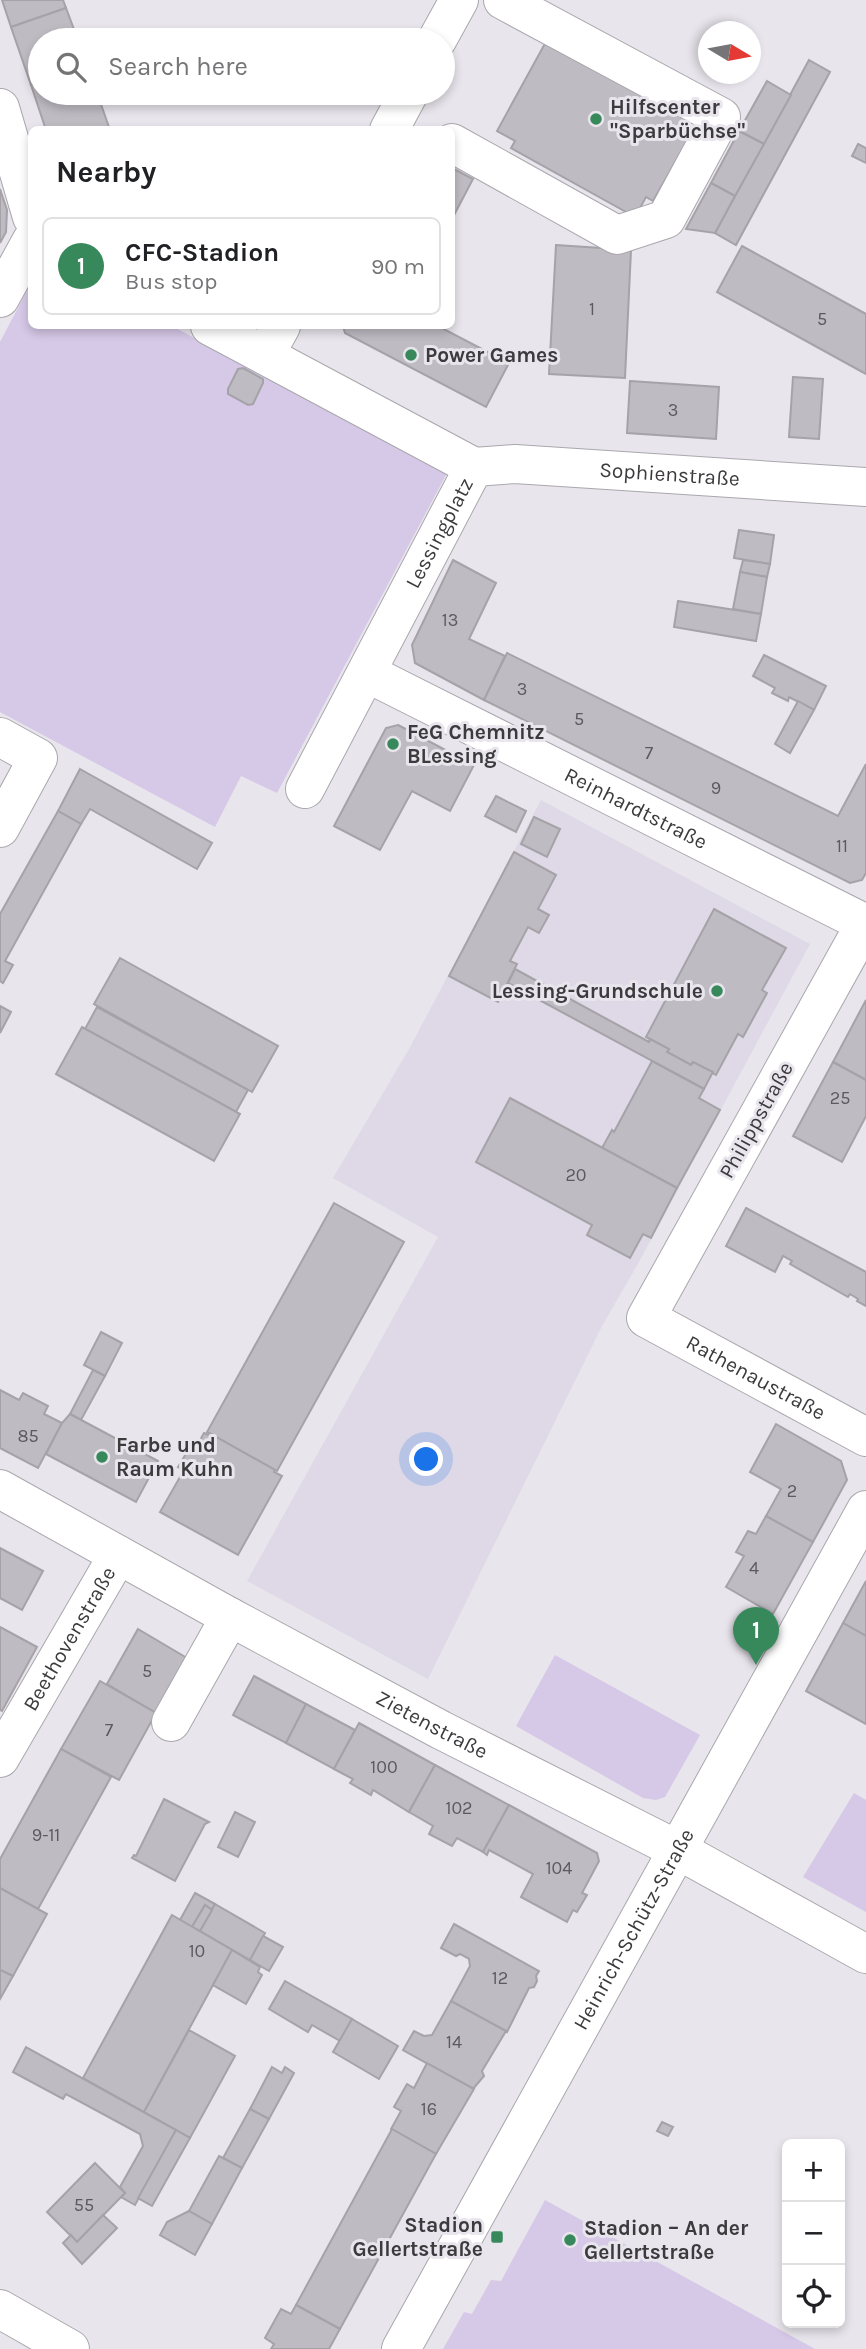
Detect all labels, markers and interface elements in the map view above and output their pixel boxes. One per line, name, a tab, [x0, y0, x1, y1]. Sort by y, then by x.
north arrow	[698, 21, 761, 84]
search box	[28, 28, 455, 105]
icon: search	[52, 48, 90, 86]
text: Search here	[108, 51, 248, 82]
place label: Hilfscenter "Sparbüchse"	[610, 95, 745, 143]
marker: Hilfscenter "Sparbüchse"	[588, 111, 604, 127]
text: Nearby	[56, 154, 156, 190]
text: CFC-Stadion	[125, 237, 279, 268]
text: 1	[77, 253, 85, 280]
text: 90 m	[371, 253, 425, 280]
text: Bus stop	[125, 268, 218, 295]
house number: 1	[589, 298, 595, 320]
house number: 5	[817, 308, 827, 330]
place label: Power Games	[425, 343, 558, 367]
marker: Power Games	[403, 347, 419, 363]
house number: 3	[668, 399, 678, 421]
street label: Sophienstraße	[599, 458, 741, 491]
street label: Lessingplatz	[401, 474, 478, 592]
house number: 13	[442, 609, 458, 631]
house number: 3	[517, 678, 527, 700]
house number: 5	[574, 708, 584, 730]
place label: FeG Chemnitz BLessing	[407, 720, 545, 768]
marker: FeG Chemnitz BLessing	[385, 736, 401, 752]
house number: 7	[645, 742, 654, 764]
street label: Reinhardtstraße	[561, 762, 711, 854]
house number: 9	[711, 777, 721, 799]
house number: 11	[836, 835, 848, 857]
place label: Lessing-Grundschule	[492, 979, 703, 1003]
marker: Lessing-Grundschule	[709, 983, 725, 999]
street label: Philippstraße	[714, 1058, 798, 1182]
house number: 25	[830, 1087, 850, 1109]
house number: 20	[565, 1164, 587, 1186]
street label: Rathenaustraße	[682, 1330, 830, 1425]
house number: 85	[17, 1425, 39, 1447]
place label: Farbe und Raum Kuhn	[116, 1433, 233, 1481]
your location	[409, 1442, 443, 1476]
marker: Farbe und Raum Kuhn	[94, 1449, 110, 1465]
house number: 2	[787, 1480, 797, 1502]
house number: 4	[749, 1557, 759, 1579]
street label: Beethovenstraße	[18, 1562, 121, 1715]
pin: 1	[733, 1607, 779, 1665]
house number: 5	[142, 1660, 152, 1682]
street label: Zietenstraße	[372, 1685, 492, 1764]
house number: 7	[105, 1719, 114, 1741]
house number: 100	[370, 1756, 398, 1778]
house number: 102	[445, 1797, 473, 1819]
house number: 9-11	[32, 1824, 60, 1846]
street label: Heinrich-Schütz-Straße	[568, 1824, 699, 2034]
house number: 104	[546, 1857, 572, 1879]
house number: 10	[189, 1940, 205, 1962]
house number: 12	[492, 1967, 508, 1989]
house number: 14	[446, 2031, 462, 2053]
house number: 16	[421, 2098, 437, 2120]
map controls	[782, 2139, 845, 2328]
button: +	[782, 2139, 845, 2202]
house number: 55	[74, 2194, 94, 2216]
button: −	[782, 2202, 845, 2265]
place label: Stadion Gellertstraße	[353, 2213, 483, 2261]
place label: Stadion – An der Gellertstraße	[584, 2216, 749, 2264]
marker: Stadion Gellertstraße	[489, 2229, 505, 2245]
marker: Stadion – An der Gellertstraße	[562, 2232, 578, 2248]
button: locate	[782, 2265, 845, 2328]

